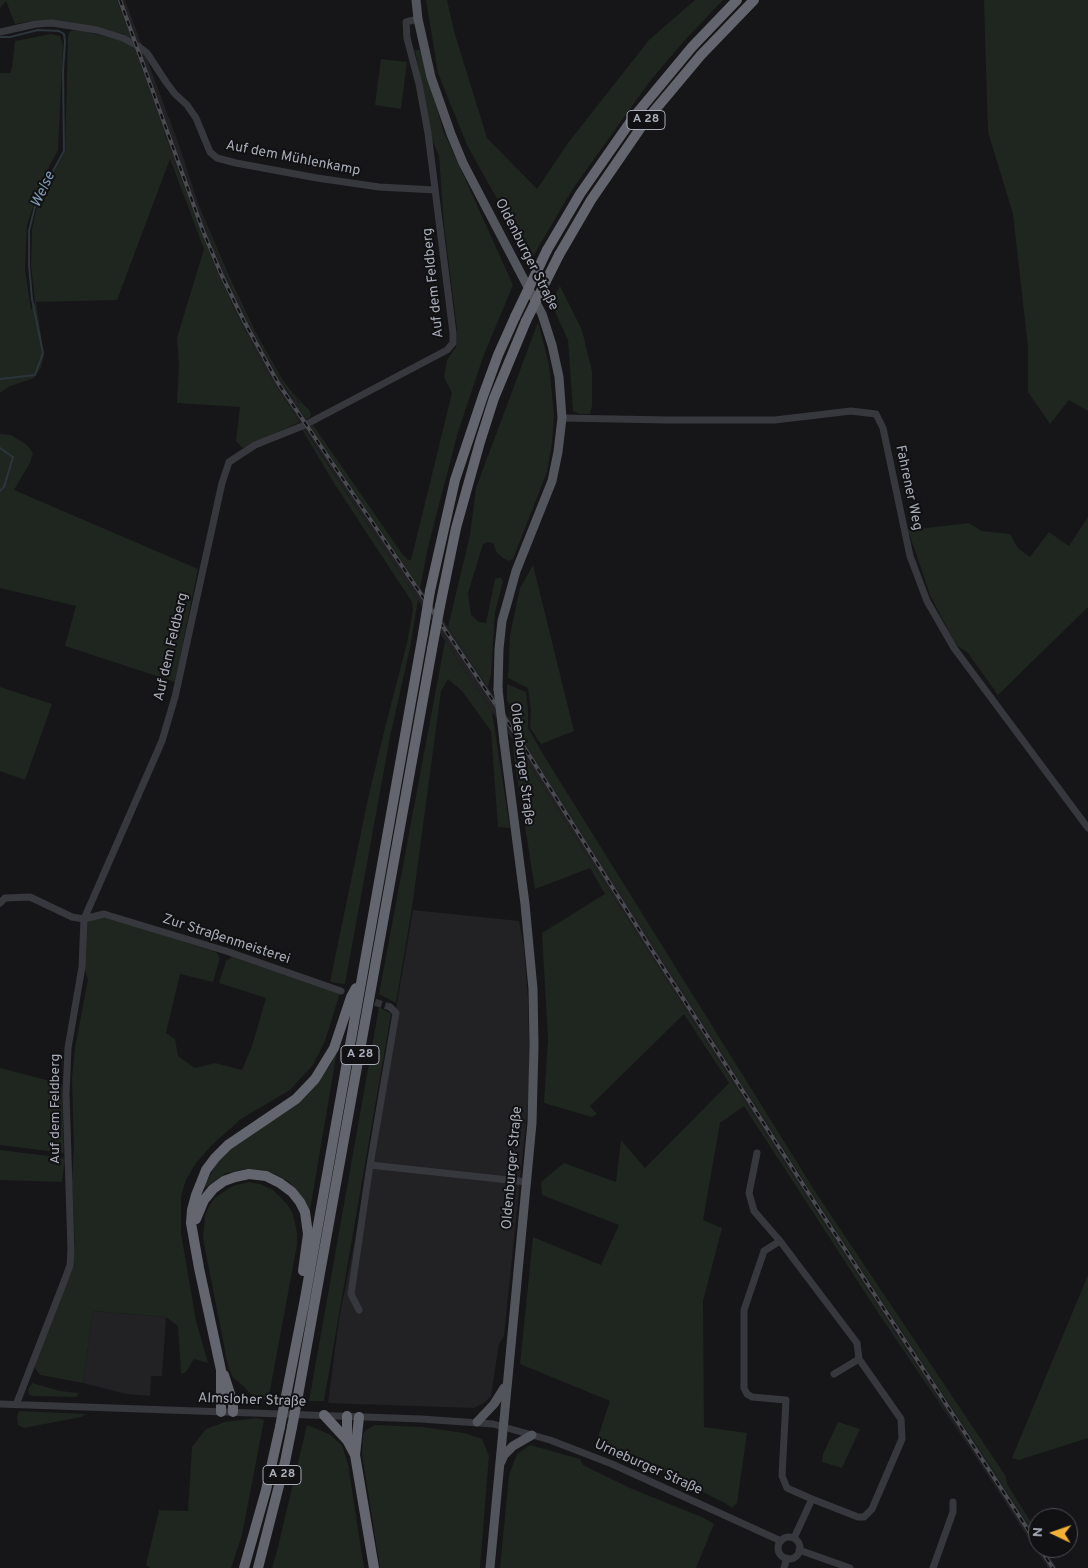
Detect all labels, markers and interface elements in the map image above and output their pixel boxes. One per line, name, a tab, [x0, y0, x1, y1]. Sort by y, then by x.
road number: A 28	[627, 110, 665, 130]
street label: Auf dem Mühlenkamp	[224, 138, 362, 180]
water label: Welse	[28, 169, 60, 211]
street label: Oldenburger Straße	[491, 196, 561, 314]
street label: Auf dem Feldberg	[420, 227, 448, 339]
street label: Fahrener Weg	[891, 444, 925, 532]
street label: Auf dem Feldberg	[151, 591, 193, 703]
street label: Oldenburger Straße	[505, 702, 537, 826]
street label: Zur Straßenmeisterei	[160, 911, 292, 969]
road number: A 28	[341, 1046, 379, 1064]
street label: Auf dem Feldberg	[48, 1054, 64, 1164]
street label: Oldenburger Straße	[499, 1106, 527, 1230]
street label: Almsloher Straße	[198, 1391, 306, 1411]
street label: Urneburger Straße	[591, 1437, 705, 1499]
road number: A 28	[263, 1466, 301, 1484]
north arrow	[1028, 1508, 1078, 1558]
text: N	[1030, 1527, 1047, 1538]

